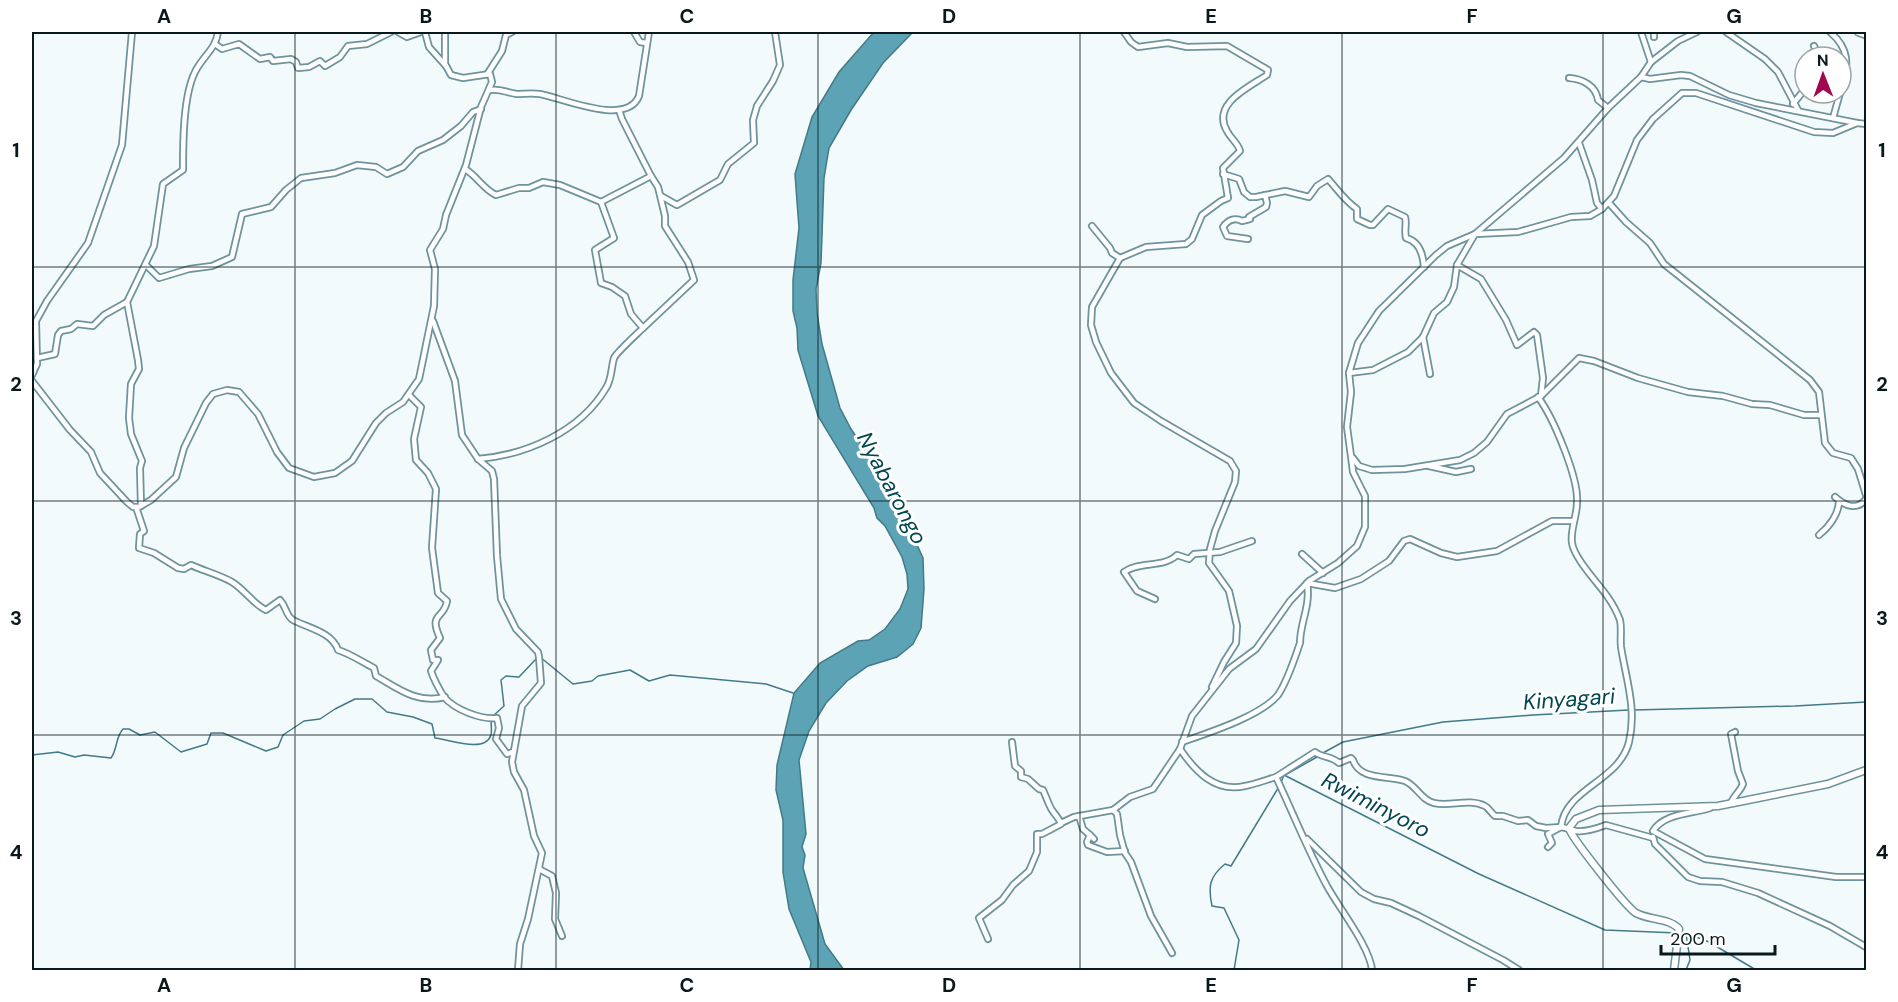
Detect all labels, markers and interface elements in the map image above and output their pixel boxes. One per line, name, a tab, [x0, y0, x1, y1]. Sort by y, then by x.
text: A	[157, 3, 171, 29]
text: B	[420, 3, 432, 29]
text: C	[680, 3, 694, 29]
text: D	[942, 3, 956, 29]
text: E	[1205, 3, 1217, 29]
text: F	[1466, 3, 1478, 29]
text: G	[1726, 3, 1742, 29]
north arrow	[1793, 45, 1853, 105]
text: N	[1817, 50, 1829, 71]
text: 1	[12, 137, 20, 163]
text: 1	[1878, 137, 1886, 163]
text: 2	[10, 371, 22, 397]
text: 2	[1876, 371, 1888, 397]
water label: Nyabarongo	[850, 427, 934, 549]
text: 3	[10, 605, 22, 631]
text: 3	[1876, 605, 1888, 631]
water label: Kinyagari	[1522, 681, 1617, 717]
water label: Rwiminyoro	[1317, 765, 1435, 845]
text: 4	[10, 839, 23, 865]
text: 4	[1876, 839, 1889, 865]
scale bar	[1661, 918, 1775, 956]
text: 200 m	[1670, 927, 1726, 951]
text: A	[157, 972, 171, 998]
text: B	[420, 972, 432, 998]
text: C	[680, 972, 694, 998]
text: D	[942, 972, 956, 998]
text: E	[1205, 972, 1217, 998]
text: F	[1466, 972, 1478, 998]
text: G	[1726, 972, 1742, 998]

